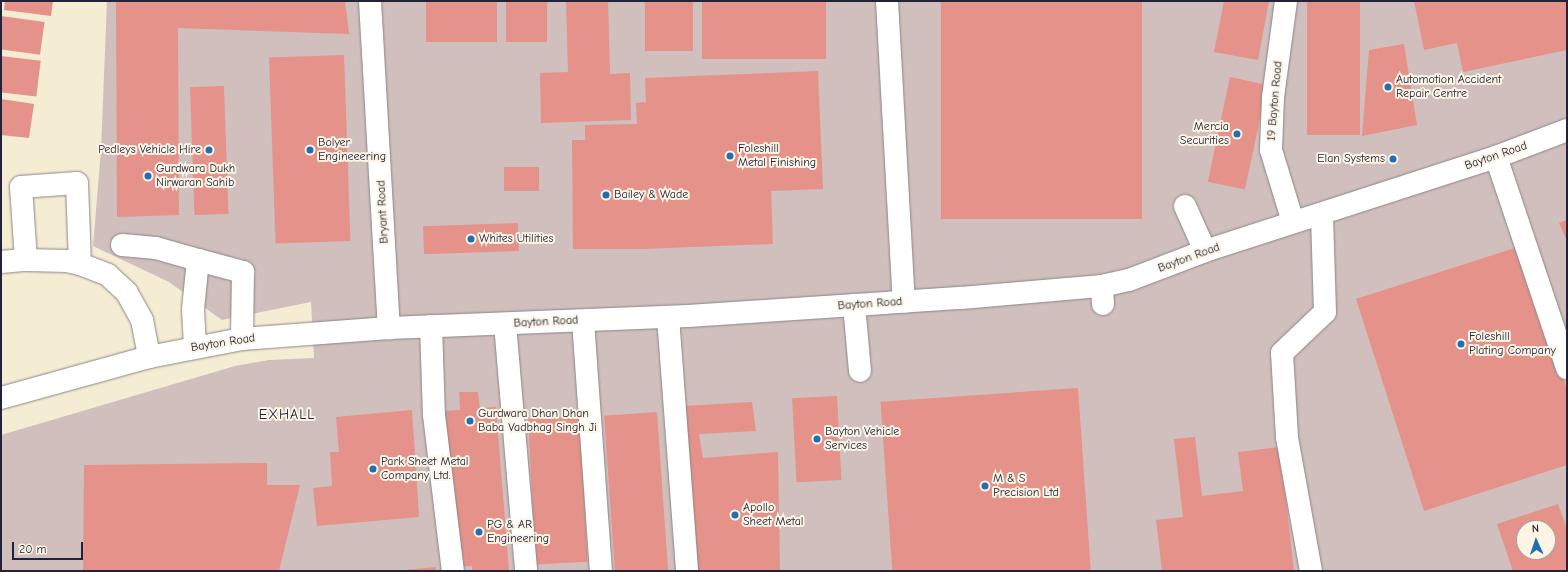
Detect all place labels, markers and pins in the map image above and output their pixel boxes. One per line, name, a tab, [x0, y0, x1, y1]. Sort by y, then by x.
place label: Automotion Accident Repair Centre	[1396, 73, 1502, 101]
marker: Automotion Accident Repair Centre	[1383, 82, 1393, 92]
place label: Mercia Securities	[1180, 120, 1229, 148]
marker: Mercia Securities	[1232, 129, 1242, 139]
place label: Bolyer Engineeering	[318, 136, 386, 164]
place label: Foleshill Metal Finishing	[738, 142, 816, 170]
place label: Pedleys Vehicle Hire	[98, 143, 201, 157]
marker: Pedleys Vehicle Hire	[204, 145, 214, 155]
marker: Bolyer Engineeering	[305, 145, 315, 155]
marker: Foleshill Metal Finishing	[725, 151, 735, 161]
place label: Elan Systems	[1317, 152, 1385, 166]
marker: Elan Systems	[1388, 154, 1398, 164]
place label: Gurdwara Dukh Nirwaran Sahib	[156, 162, 235, 190]
marker: Gurdwara Dukh Nirwaran Sahib	[143, 171, 153, 181]
place label: Bailey & Wade	[614, 188, 688, 202]
marker: Bailey & Wade	[601, 190, 611, 200]
place label: Whites Utilities	[479, 232, 554, 246]
marker: Whites Utilities	[466, 234, 476, 244]
place label: Foleshill Plating Company	[1469, 330, 1556, 358]
marker: Foleshill Plating Company	[1456, 339, 1466, 349]
place label: Gurdwara Dhan Dhan Baba Vadbhag Singh Ji	[478, 407, 597, 435]
marker: Gurdwara Dhan Dhan Baba Vadbhag Singh Ji	[465, 416, 475, 426]
place label: Bayton Vehicle Services	[825, 425, 899, 453]
marker: Bayton Vehicle Services	[812, 434, 822, 444]
place label: Park Sheet Metal Company Ltd.	[381, 455, 468, 483]
marker: Park Sheet Metal Company Ltd.	[368, 464, 378, 474]
place label: M & S Precision Ltd	[993, 472, 1059, 500]
marker: M & S Precision Ltd	[980, 481, 990, 491]
place label: Apollo Sheet Metal	[743, 501, 803, 529]
marker: Apollo Sheet Metal	[730, 510, 740, 520]
place label: PG & AR Engineering	[487, 518, 549, 546]
marker: PG & AR Engineering	[474, 527, 484, 537]

